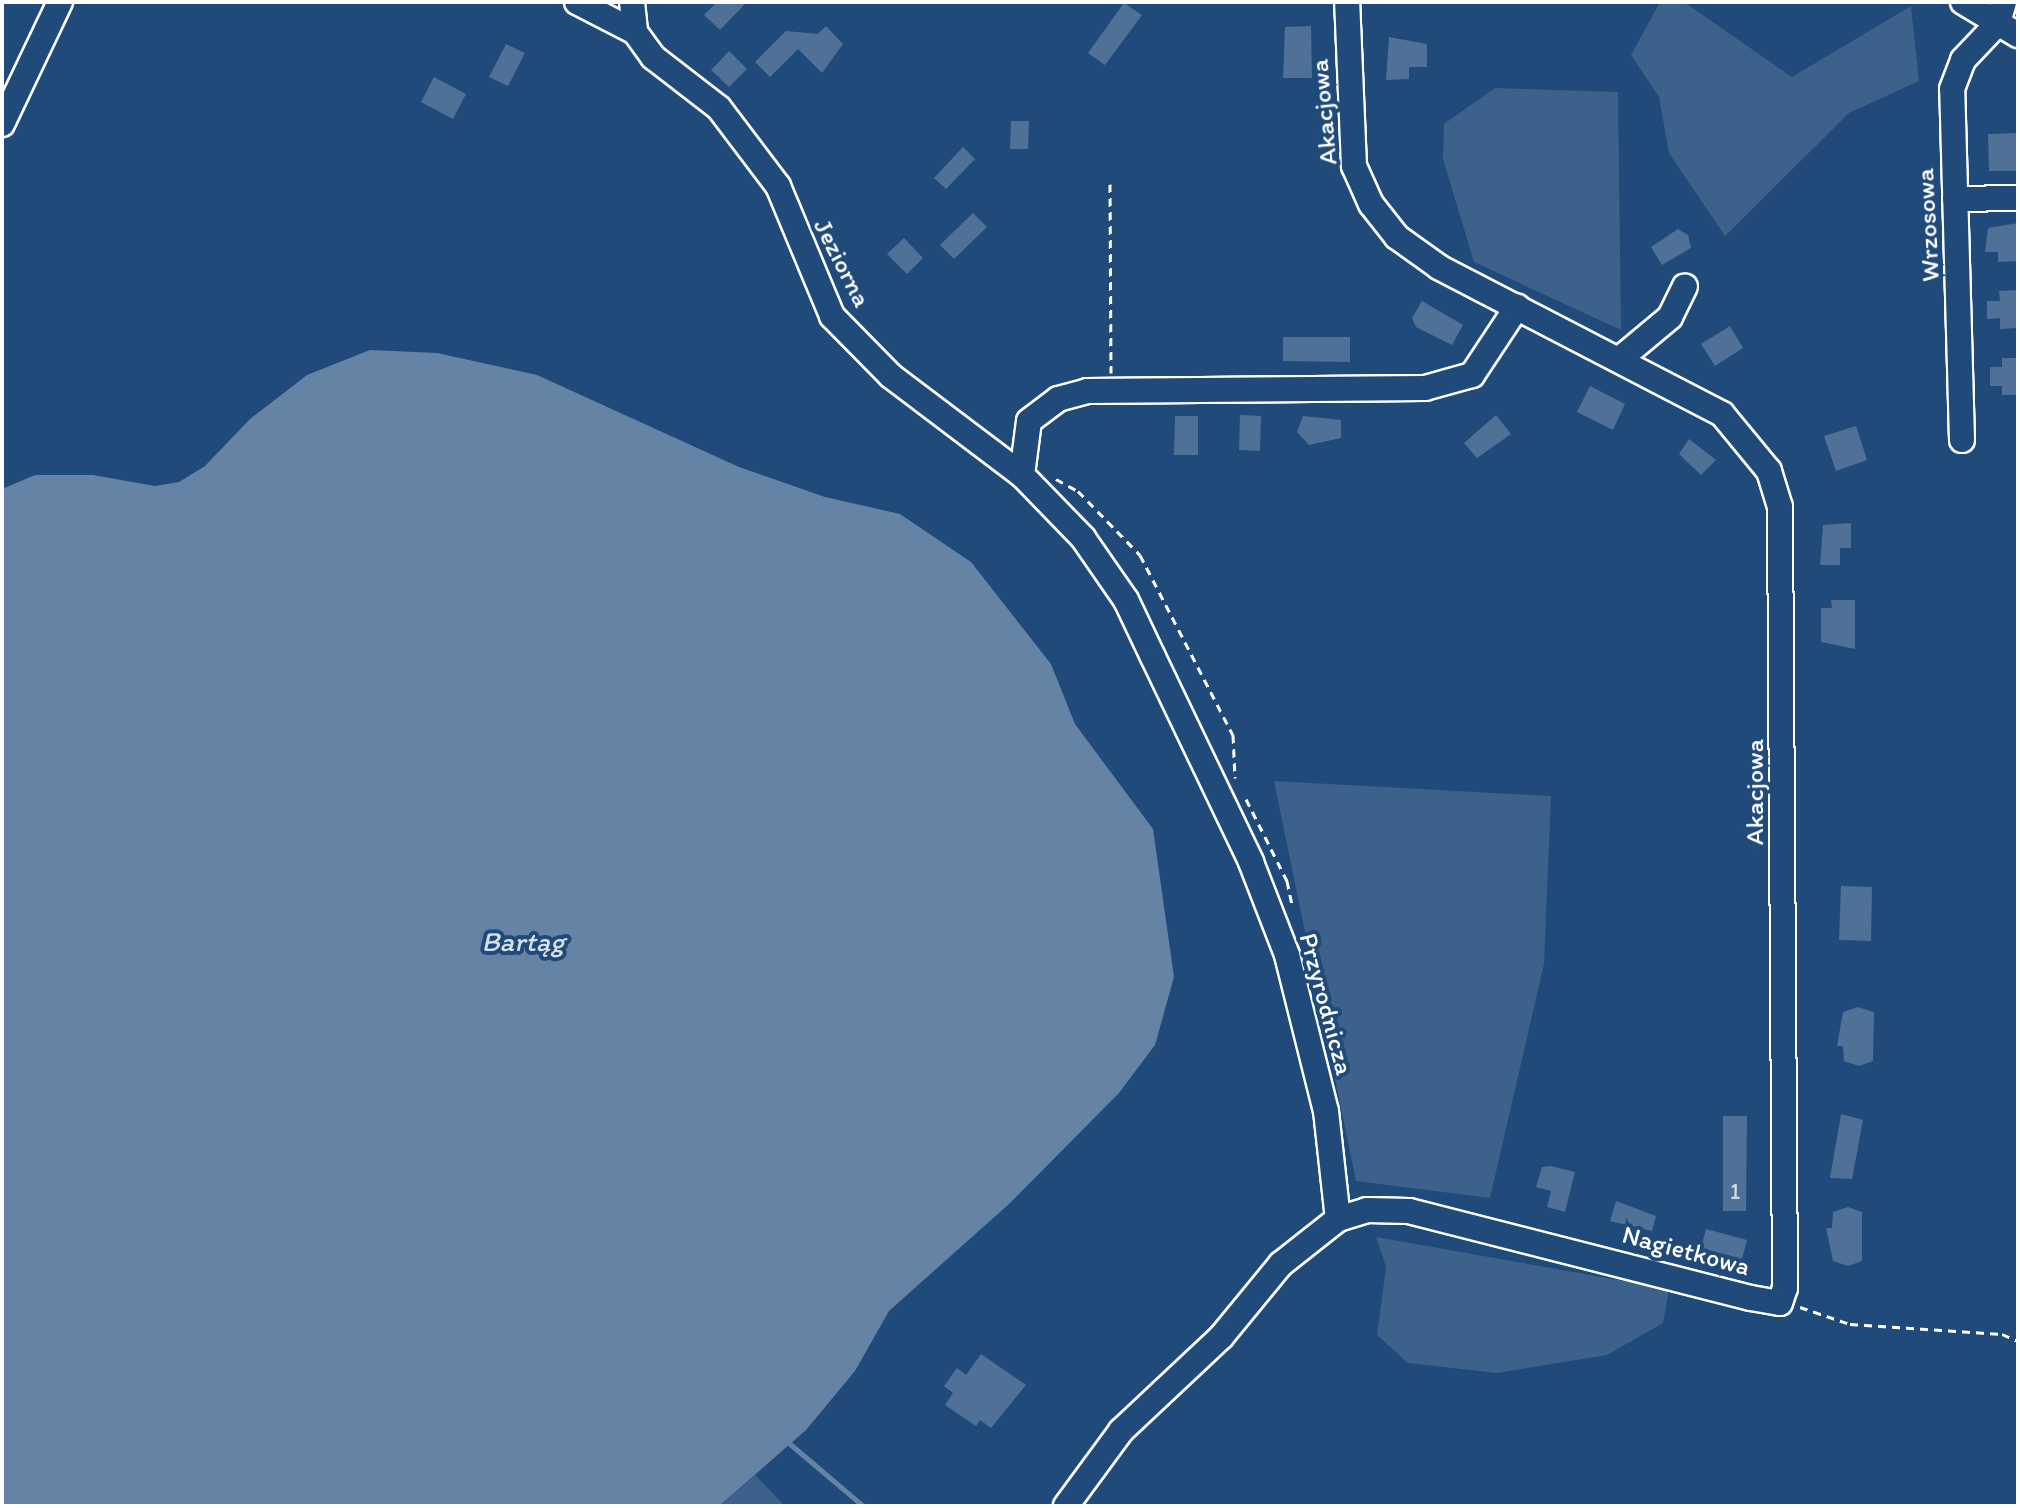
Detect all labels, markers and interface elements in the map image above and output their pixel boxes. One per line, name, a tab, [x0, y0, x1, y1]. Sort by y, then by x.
street label: Akacjowa	[1304, 58, 1344, 166]
street label: Wrzosowa	[1909, 167, 1947, 283]
street label: Jeziorna	[807, 214, 877, 312]
street label: Akacjowa	[1739, 739, 1771, 845]
water label: Bartąg	[481, 924, 565, 958]
street label: Przyrodnicza	[1292, 930, 1360, 1078]
house number: 1	[1730, 1179, 1740, 1205]
street label: Nagietkowa	[1619, 1219, 1753, 1283]

